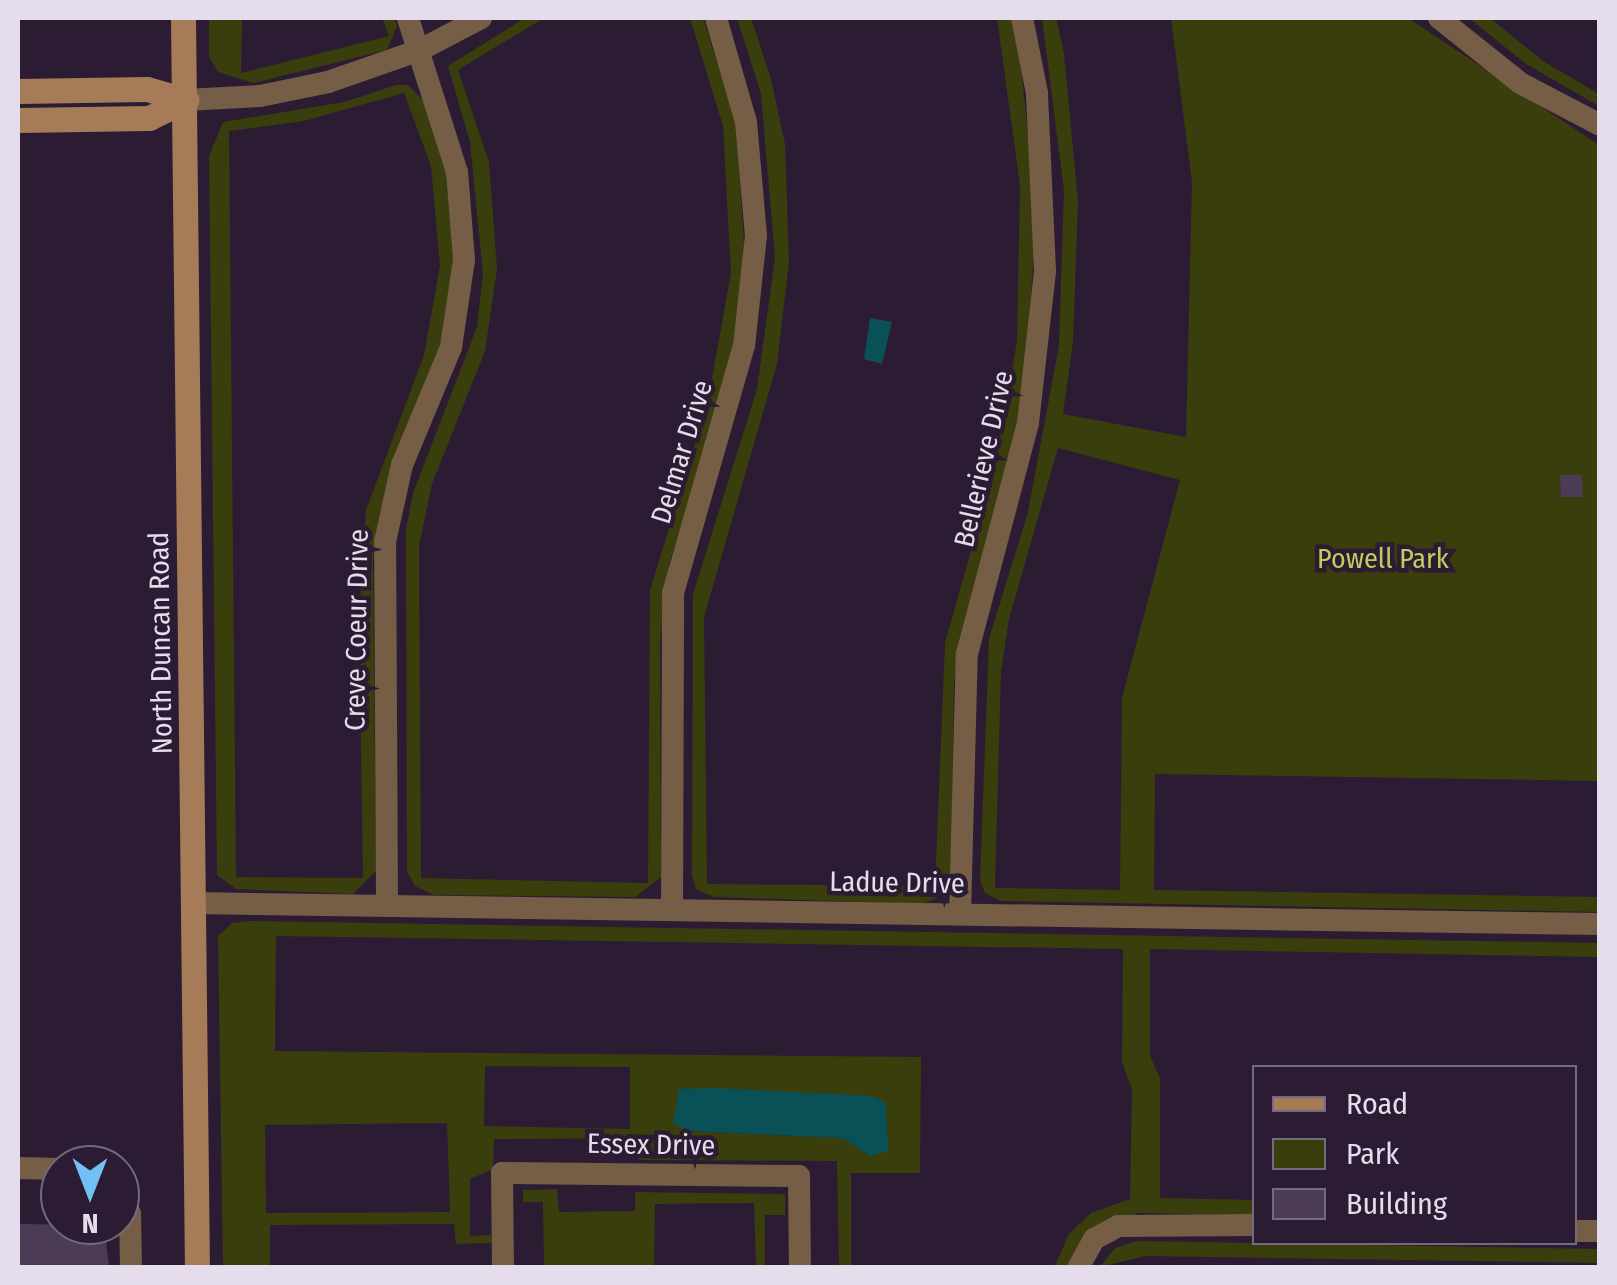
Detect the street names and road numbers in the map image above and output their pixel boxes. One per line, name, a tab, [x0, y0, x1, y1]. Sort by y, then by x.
street label: Bellerieve Drive	[947, 367, 1021, 551]
street label: Delmar Drive	[644, 376, 720, 528]
street label: Creve Coeur Drive	[338, 529, 376, 731]
street label: North Duncan Road	[142, 531, 180, 755]
street label: Ladue Drive	[829, 865, 965, 901]
street label: Essex Drive	[587, 1127, 715, 1163]

